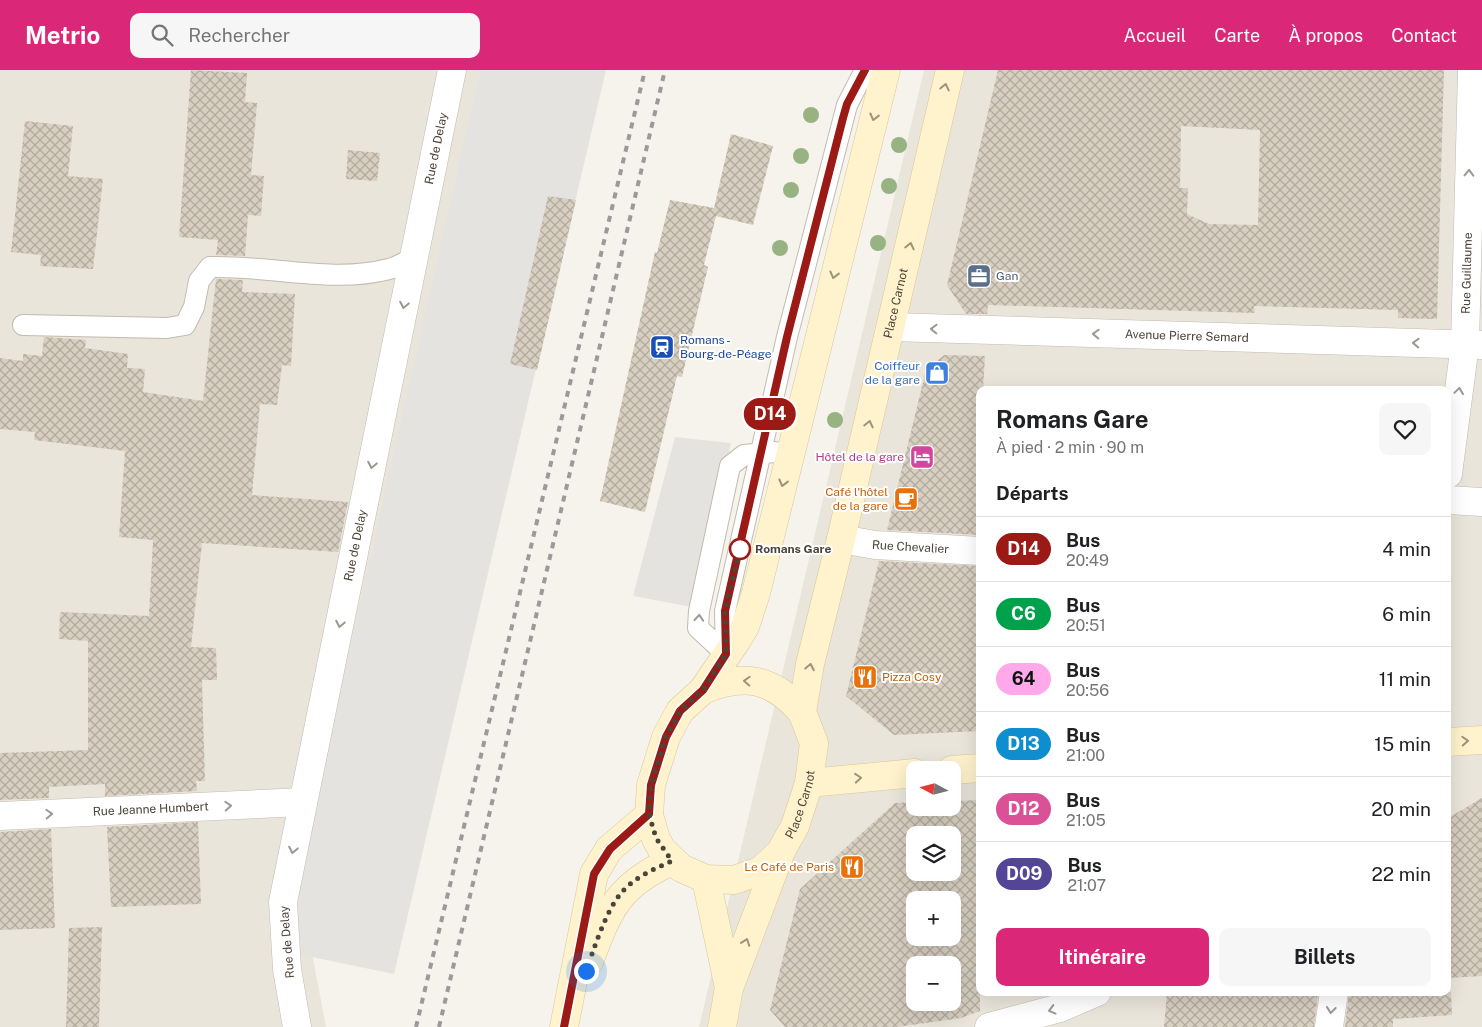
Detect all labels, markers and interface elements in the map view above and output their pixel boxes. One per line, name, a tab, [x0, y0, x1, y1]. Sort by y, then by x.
search box	[130, 13, 480, 58]
text: Metrio	[25, 21, 100, 49]
icon: search	[148, 21, 176, 49]
text: Rechercher	[188, 24, 290, 46]
text: Accueil	[1124, 25, 1186, 46]
text: Carte	[1214, 25, 1260, 46]
text: À propos	[1288, 25, 1363, 46]
text: Contact	[1391, 25, 1457, 46]
one-way arrow	[939, 83, 950, 92]
street label: Rue de Delay	[422, 111, 450, 185]
one-way arrow	[870, 113, 880, 121]
one-way arrow	[1464, 169, 1475, 177]
street label: Rue Guillaume	[1459, 232, 1475, 314]
one-way arrow	[904, 241, 915, 250]
office icon: Gan	[966, 263, 992, 289]
street label: Place Carnot	[881, 266, 911, 340]
place label: Gan	[996, 269, 1018, 283]
one-way arrow	[830, 270, 840, 278]
one-way arrow	[399, 301, 410, 310]
one-way arrow	[930, 324, 938, 334]
street label: Avenue Pierre Semard	[1125, 327, 1249, 345]
one-way arrow	[1092, 328, 1100, 339]
place label: Romans - Bourg-de-Péage	[680, 333, 772, 361]
station icon: Romans - Bourg-de-Péage	[649, 334, 675, 360]
one-way arrow	[1412, 338, 1420, 348]
place label: Coiffeur de la gare	[865, 359, 920, 387]
shop icon: Coiffeur de la gare	[924, 360, 950, 386]
one-way arrow	[1453, 387, 1464, 395]
line badge: D14	[741, 398, 799, 430]
text: D14	[754, 403, 786, 424]
button: heart	[1379, 403, 1431, 455]
text: Romans Gare	[996, 405, 1149, 433]
one-way arrow	[863, 420, 874, 429]
text: À pied · 2 min · 90 m	[996, 438, 1144, 457]
hotel icon: Hôtel de la gare	[909, 444, 935, 470]
place label: Hôtel de la gare	[815, 450, 904, 464]
one-way arrow	[367, 460, 378, 469]
one-way arrow	[778, 479, 789, 488]
text: Départs	[996, 482, 1068, 504]
place label: Café l'hôtel de la gare	[825, 485, 888, 513]
cafe icon: Café l'hôtel de la gare	[893, 486, 919, 512]
street label: Rue de Delay	[341, 508, 370, 582]
text: Bus	[1066, 529, 1100, 551]
marker: Romans Gare	[729, 538, 751, 560]
street label: Rue Chevalier	[871, 538, 950, 556]
text: D14	[1007, 538, 1040, 559]
text: 4 min	[1382, 538, 1431, 560]
place label: Romans Gare	[755, 542, 831, 556]
text: 20:49	[1066, 551, 1109, 570]
text: Bus	[1066, 594, 1100, 616]
text: C6	[1011, 603, 1036, 624]
text: 6 min	[1382, 603, 1431, 625]
one-way arrow	[693, 613, 704, 621]
text: 20:51	[1066, 616, 1106, 635]
one-way arrow	[335, 619, 345, 628]
text: Bus	[1066, 659, 1100, 681]
one-way arrow	[804, 663, 814, 671]
restaurant icon: Pizza Cosy	[852, 664, 878, 690]
text: 64	[1012, 668, 1035, 689]
text: 11 min	[1379, 668, 1431, 690]
place label: Pizza Cosy	[882, 670, 942, 684]
one-way arrow	[742, 675, 750, 686]
text: 20:56	[1066, 681, 1109, 700]
text: Bus	[1066, 724, 1100, 746]
text: D13	[1007, 733, 1040, 754]
text: 15 min	[1374, 733, 1431, 755]
one-way arrow	[1461, 736, 1469, 746]
text: 21:00	[1066, 746, 1105, 765]
north arrow	[906, 761, 961, 816]
map controls	[906, 761, 961, 1011]
street label: Place Carnot	[782, 769, 818, 841]
one-way arrow	[854, 773, 862, 784]
text: Bus	[1066, 789, 1100, 811]
text: D12	[1007, 798, 1040, 819]
text: 20 min	[1371, 798, 1431, 820]
street label: Rue Jeanne Humbert	[93, 799, 209, 819]
one-way arrow	[225, 800, 233, 811]
one-way arrow	[45, 809, 53, 820]
text: 21:05	[1066, 811, 1106, 830]
button: layers	[906, 826, 961, 881]
one-way arrow	[289, 846, 299, 854]
restaurant icon: Le Café de Paris	[839, 854, 865, 880]
text: Bus	[1067, 854, 1102, 876]
place label: Le Café de Paris	[744, 860, 834, 874]
text: D09	[1006, 863, 1042, 884]
text: 22 min	[1372, 863, 1431, 885]
text: 21:07	[1067, 876, 1106, 895]
button: +	[906, 891, 961, 946]
street label: Rue de Delay	[277, 905, 297, 979]
button: Itinéraire	[996, 928, 1209, 986]
button: Billets	[1219, 928, 1431, 986]
one-way arrow	[740, 939, 750, 947]
button: −	[906, 956, 961, 1011]
your location	[574, 959, 599, 984]
one-way arrow	[1048, 1005, 1056, 1015]
one-way arrow	[1326, 1006, 1337, 1014]

